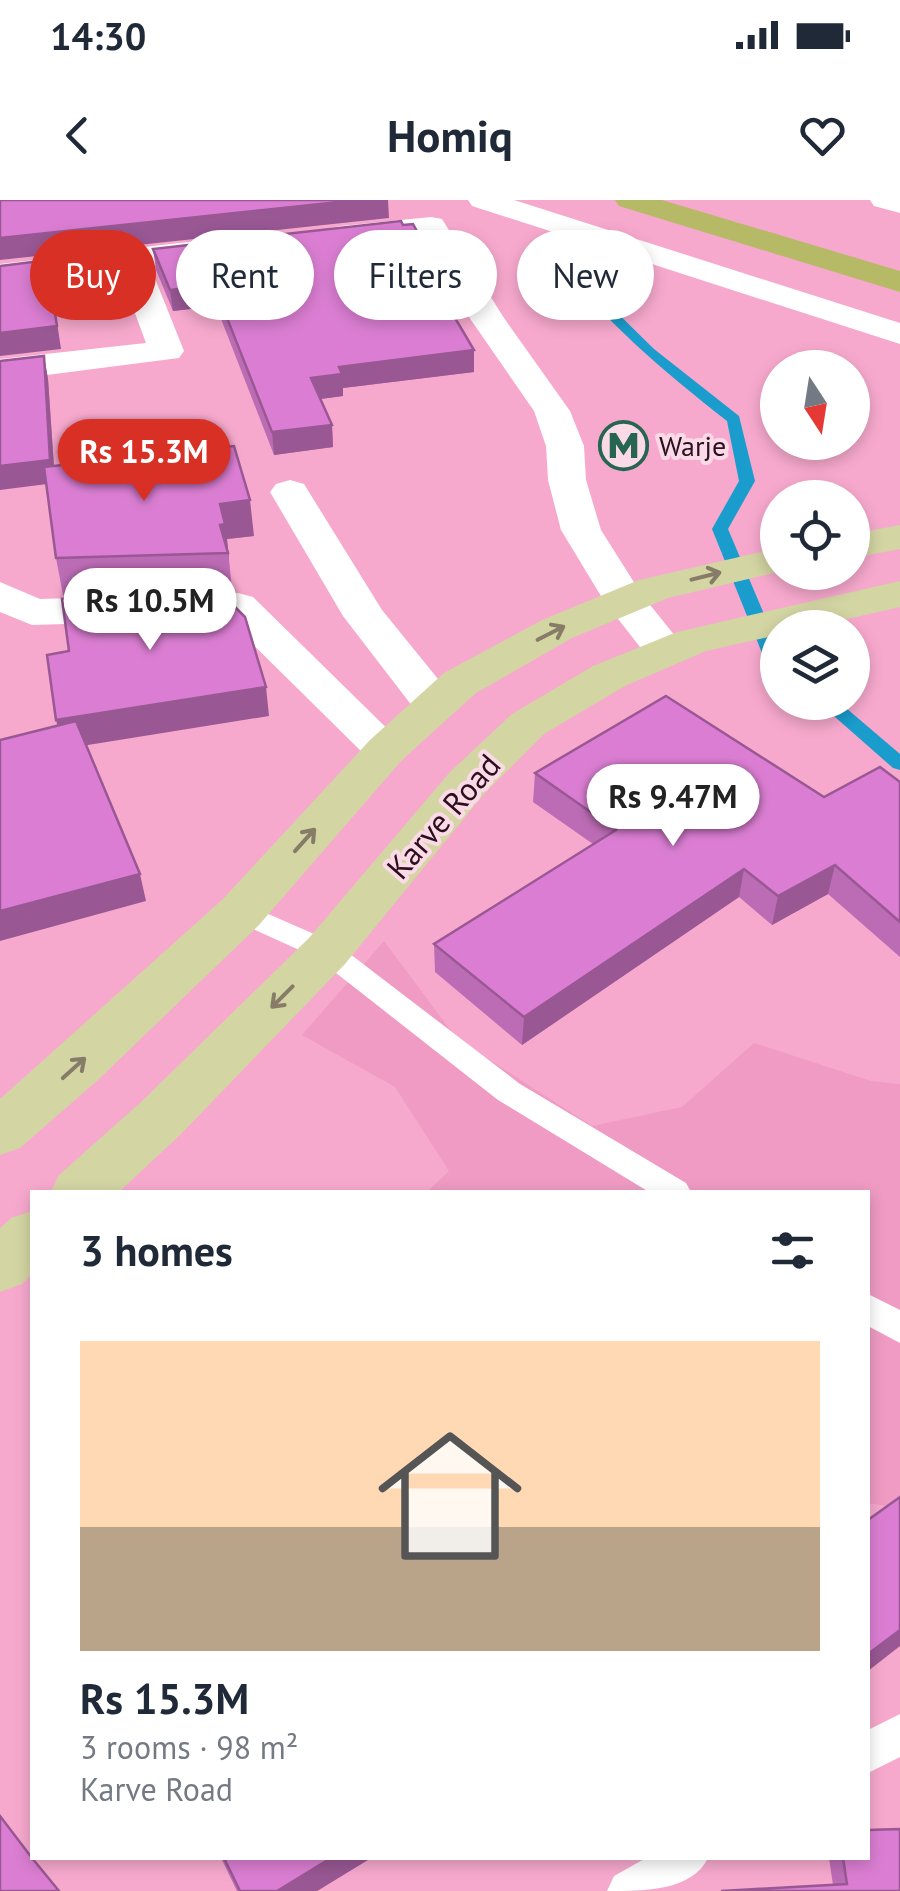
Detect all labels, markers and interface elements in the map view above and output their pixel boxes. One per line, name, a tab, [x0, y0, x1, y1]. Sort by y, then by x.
text: 14:30	[50, 11, 146, 60]
text: Homiq	[387, 106, 513, 164]
icon: back	[50, 108, 105, 163]
icon: heart	[795, 108, 850, 163]
chip: Buy	[30, 230, 156, 320]
chip: Rent	[176, 230, 314, 320]
chip: Filters	[334, 230, 497, 320]
chip: New	[517, 230, 654, 320]
north arrow	[760, 350, 870, 460]
map controls	[760, 350, 870, 720]
pin: Rs 15.3M	[41, 419, 247, 504]
metro station icon: Warje	[598, 419, 650, 471]
place label: Warje	[659, 427, 726, 464]
text: Rs 15.3M	[80, 430, 208, 472]
button: locate	[760, 480, 870, 590]
one-way arrow	[690, 566, 721, 585]
pin: Rs 10.5M	[47, 568, 253, 653]
text: Rs 10.5M	[86, 579, 214, 621]
button: layers	[760, 610, 870, 720]
one-way arrow	[536, 623, 566, 642]
street label: Karve Road	[377, 744, 509, 888]
pin: Rs 9.47M	[570, 764, 776, 849]
text: Rs 9.47M	[609, 775, 737, 817]
one-way arrow	[293, 828, 316, 853]
one-way arrow	[270, 984, 294, 1008]
one-way arrow	[61, 1057, 86, 1080]
text: 3 homes	[80, 1223, 233, 1278]
icon: filters	[765, 1223, 820, 1278]
icon: home	[360, 1406, 540, 1586]
text: Rs 15.3M	[80, 1671, 249, 1726]
text: 3 rooms · 98 m²	[80, 1726, 298, 1768]
text: Karve Road	[80, 1768, 233, 1810]

